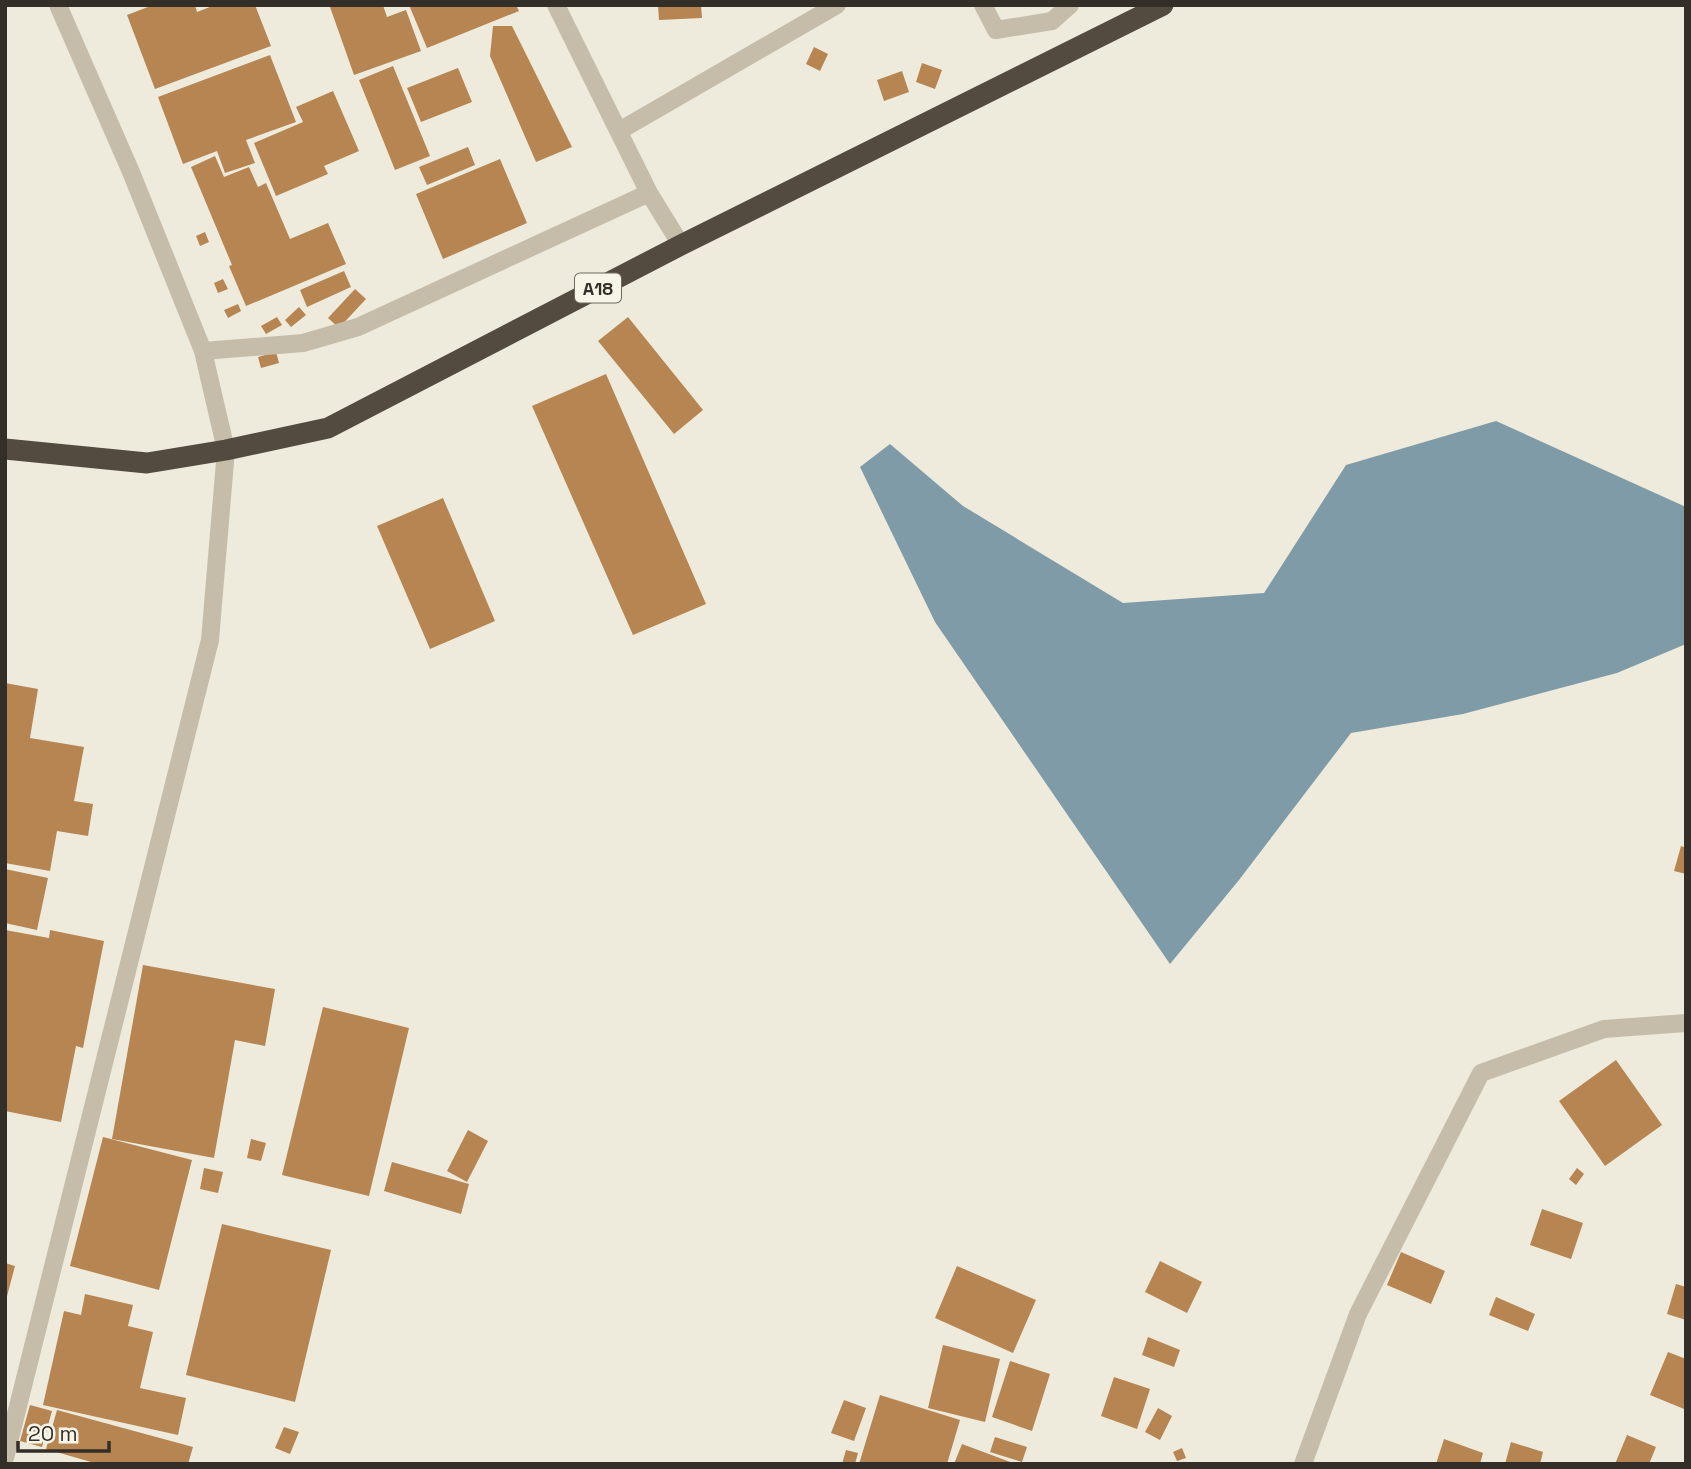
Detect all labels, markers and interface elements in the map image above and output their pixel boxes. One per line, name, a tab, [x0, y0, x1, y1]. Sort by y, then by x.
road number: A18	[575, 274, 621, 302]
scale bar	[18, 1410, 108, 1454]
text: 20 m	[28, 1420, 78, 1447]

